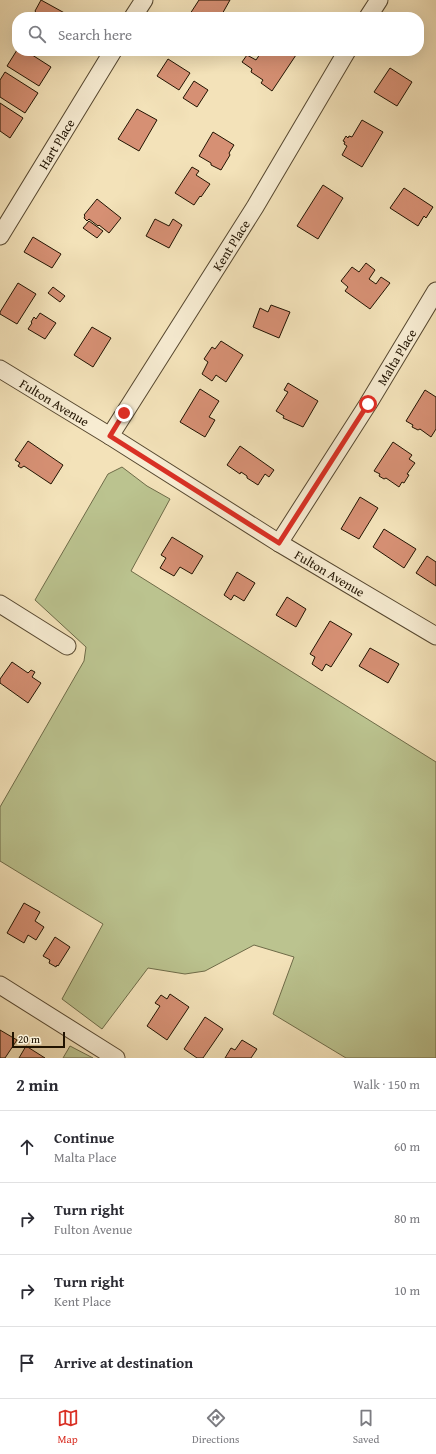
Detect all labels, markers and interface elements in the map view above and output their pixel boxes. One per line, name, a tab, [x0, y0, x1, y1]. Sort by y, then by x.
search box	[12, 12, 424, 56]
icon: search	[26, 23, 48, 45]
text: Search here	[58, 24, 132, 45]
street label: Hart Place	[34, 115, 80, 173]
street label: Kent Place	[208, 216, 255, 275]
street label: Malta Place	[372, 325, 421, 389]
street label: Fulton Avenue	[16, 374, 93, 431]
route start	[359, 395, 377, 413]
route end	[115, 404, 133, 422]
street label: Fulton Avenue	[291, 545, 368, 602]
scale bar	[12, 1030, 65, 1049]
text: 20 m	[18, 1031, 40, 1047]
text: 2 min	[16, 1072, 58, 1097]
text: Walk · 150 m	[353, 1075, 420, 1094]
text: Continue	[54, 1127, 115, 1148]
icon: ahead	[16, 1136, 38, 1158]
text: 60 m	[394, 1137, 420, 1156]
text: Malta Place	[54, 1148, 117, 1167]
text: Turn right	[54, 1199, 125, 1220]
icon: right	[16, 1208, 38, 1230]
text: 80 m	[394, 1209, 420, 1228]
text: Fulton Avenue	[54, 1220, 132, 1239]
text: Turn right	[54, 1271, 125, 1292]
icon: right	[16, 1280, 38, 1302]
text: 10 m	[394, 1281, 420, 1300]
text: Kent Place	[54, 1292, 111, 1311]
icon: arrive	[16, 1352, 38, 1374]
text: Arrive at destination	[54, 1352, 193, 1373]
tab: Map	[57, 1407, 79, 1447]
tab: Directions	[192, 1407, 239, 1447]
tab: Saved	[353, 1407, 379, 1447]

